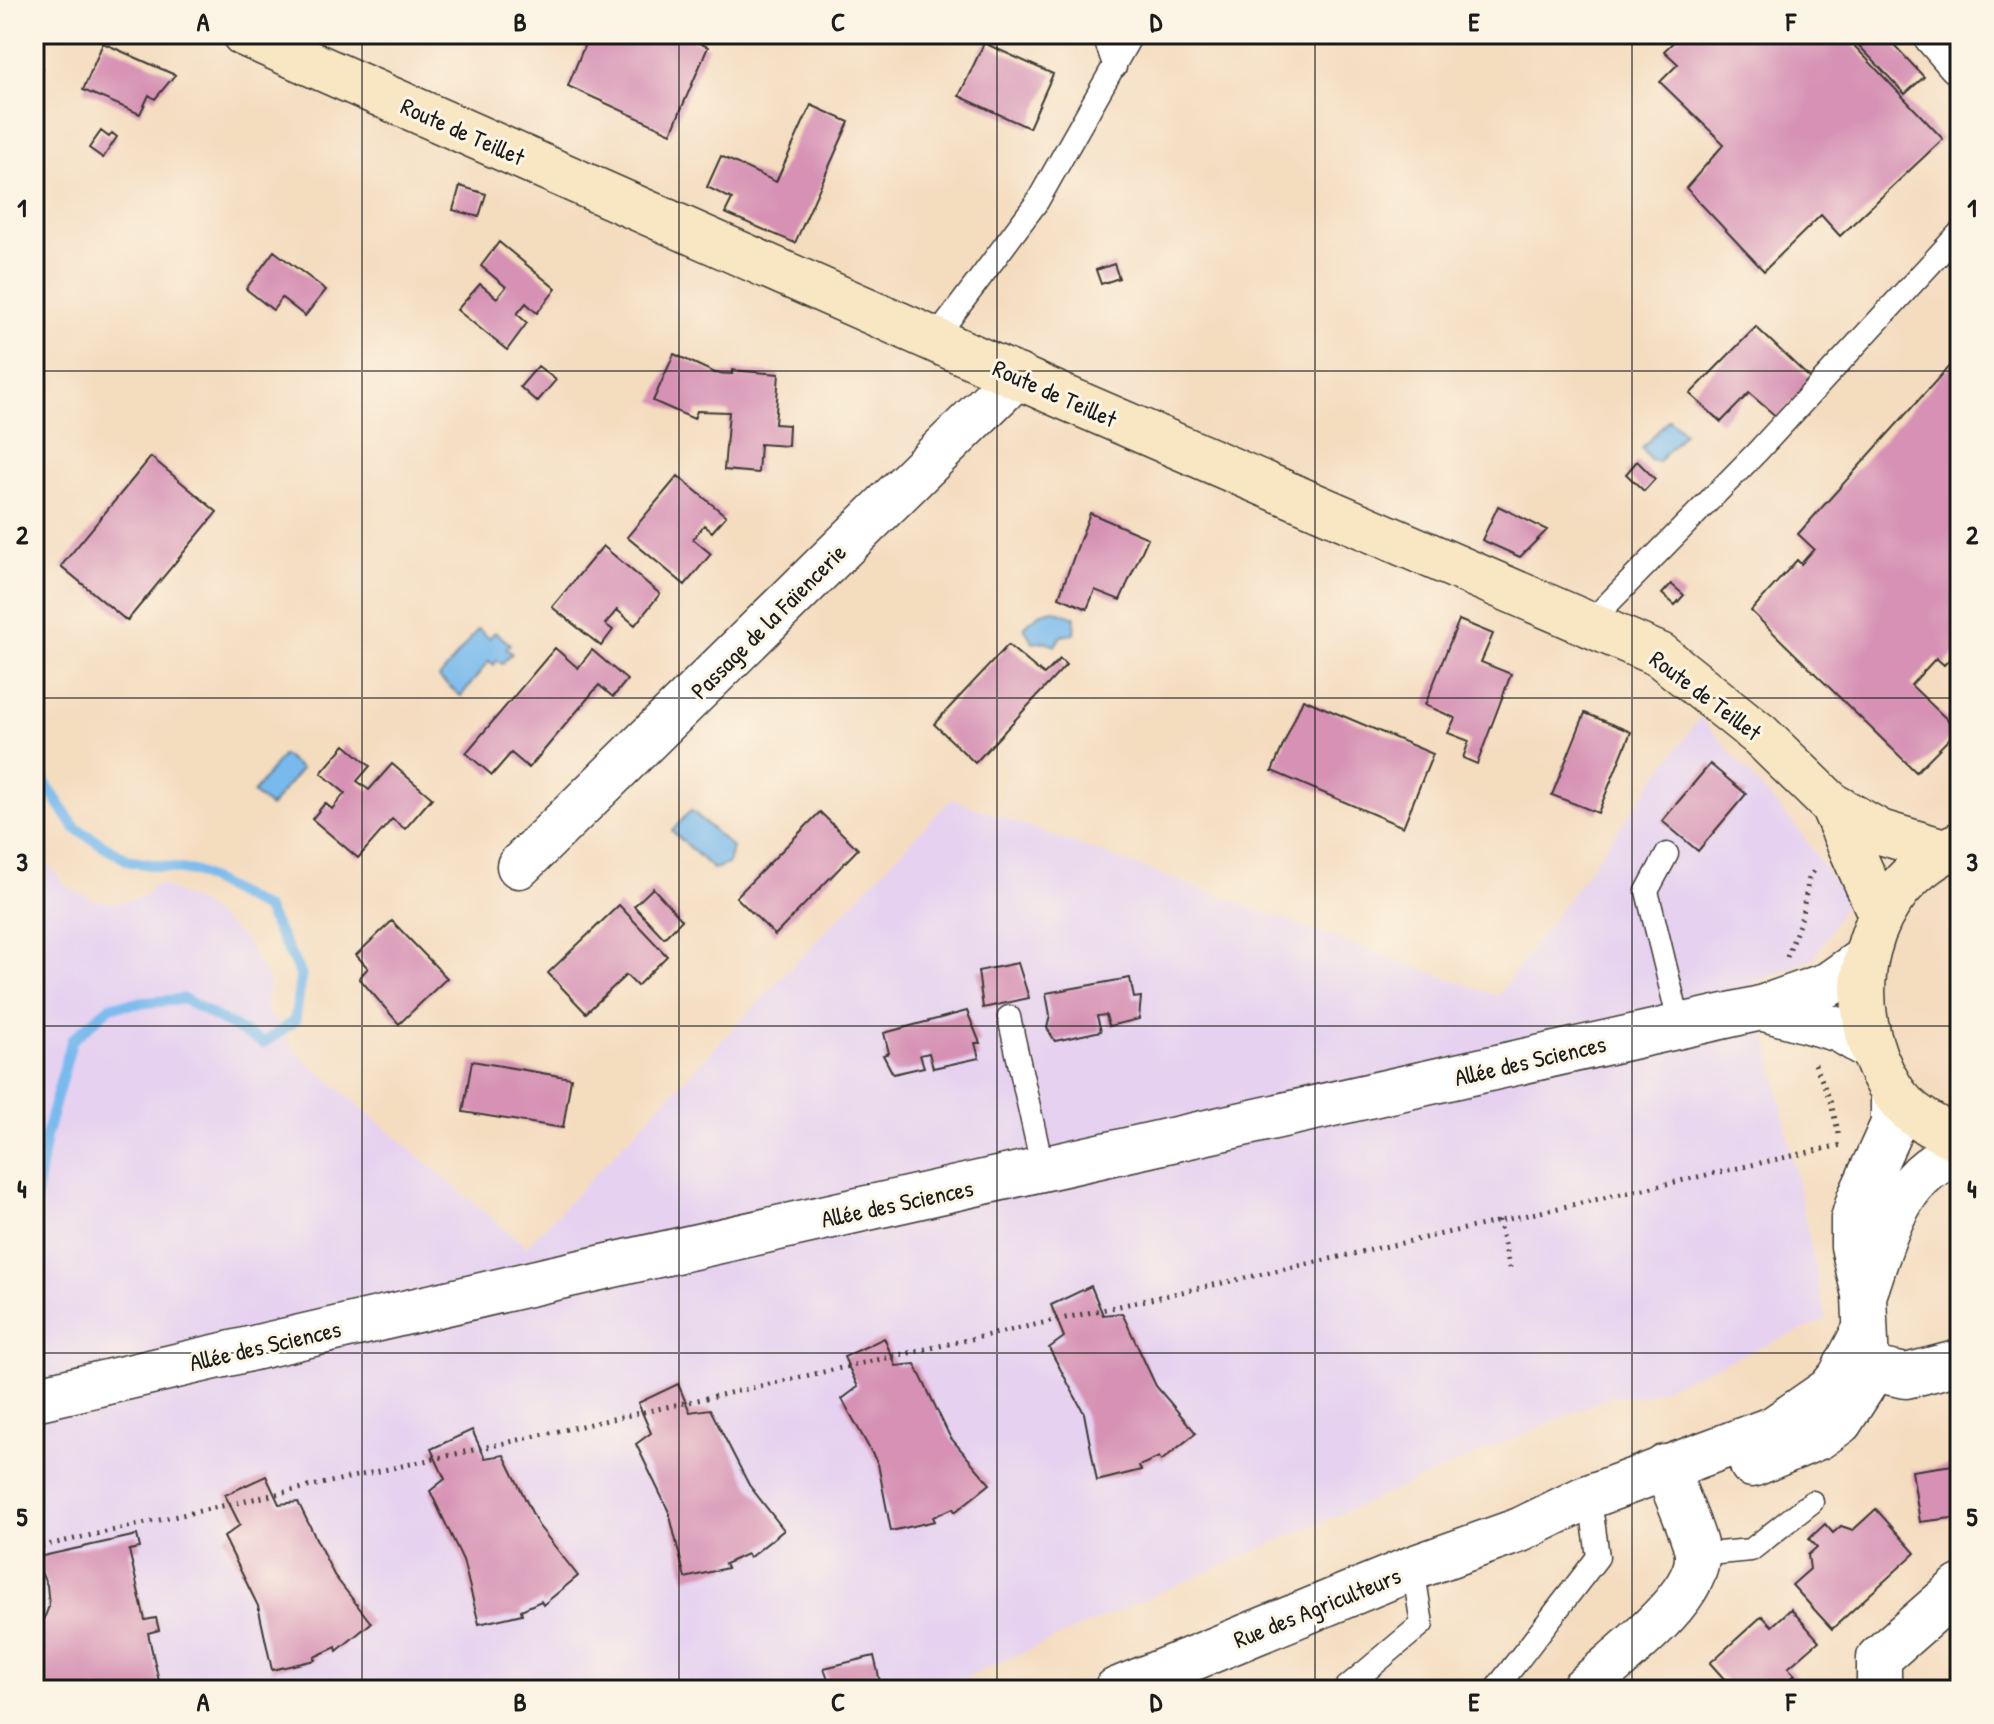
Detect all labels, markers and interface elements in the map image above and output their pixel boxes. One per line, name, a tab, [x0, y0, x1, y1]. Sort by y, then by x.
text: A	[197, 4, 210, 39]
text: B	[513, 4, 527, 39]
text: C	[831, 4, 845, 39]
text: D	[1150, 4, 1163, 39]
text: E	[1468, 4, 1480, 39]
text: F	[1785, 4, 1797, 39]
street label: Route de Teillet	[396, 89, 531, 173]
text: 1	[17, 190, 27, 225]
text: 1	[1967, 190, 1977, 225]
street label: Route de Teillet	[988, 351, 1123, 435]
text: 2	[16, 517, 29, 552]
text: 2	[1966, 517, 1979, 552]
street label: Passage de la Faïencerie	[683, 536, 853, 706]
street label: Route de Teillet	[1644, 642, 1769, 748]
text: 3	[16, 844, 28, 879]
text: 3	[1966, 844, 1978, 879]
street label: Allée des Sciences	[1451, 1027, 1609, 1093]
text: 4	[17, 1171, 27, 1206]
street label: Allée des Sciences	[818, 1171, 976, 1235]
text: 4	[1967, 1171, 1977, 1206]
street label: Allée des Sciences	[186, 1312, 344, 1378]
text: 5	[17, 1499, 28, 1534]
text: 5	[1967, 1499, 1978, 1534]
street label: Rue des Agriculteurs	[1229, 1559, 1405, 1655]
text: A	[197, 1684, 210, 1719]
text: B	[513, 1684, 527, 1719]
text: C	[831, 1684, 845, 1719]
text: D	[1150, 1684, 1163, 1719]
text: E	[1468, 1684, 1480, 1719]
text: F	[1785, 1684, 1797, 1719]

